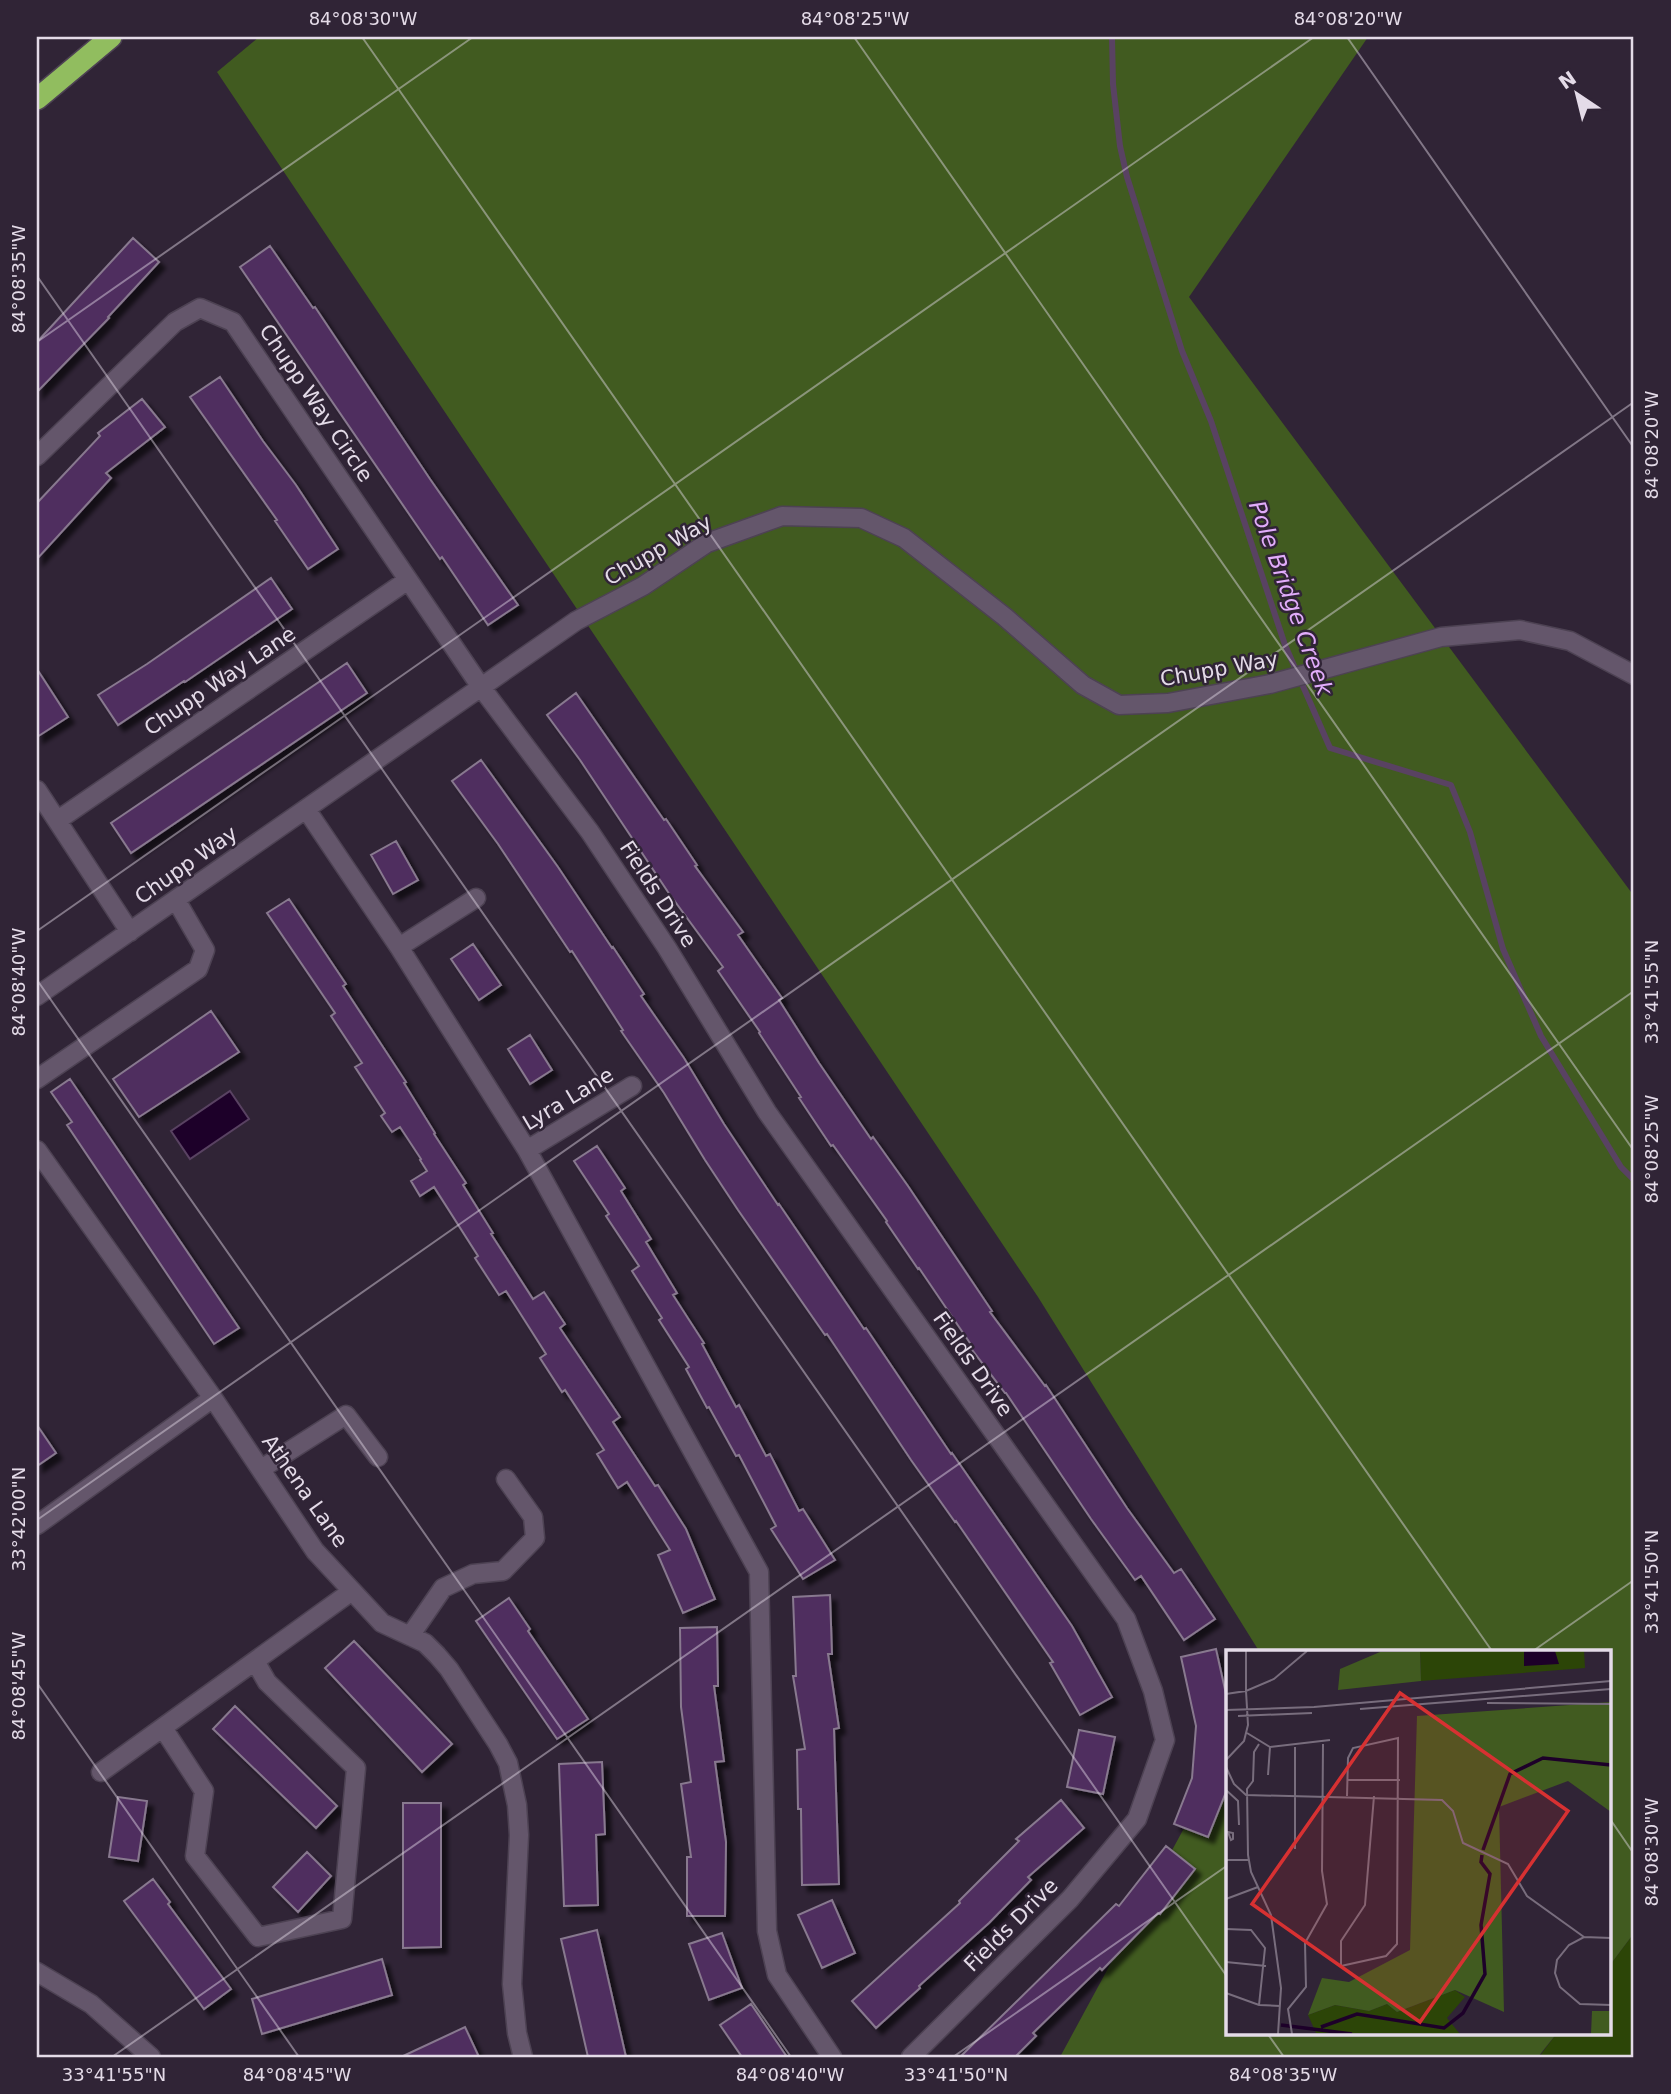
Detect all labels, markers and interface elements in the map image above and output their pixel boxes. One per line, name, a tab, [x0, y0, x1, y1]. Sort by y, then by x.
text: 84°08'30"W	[309, 8, 418, 29]
text: 84°08'25"W	[801, 8, 910, 29]
text: 84°08'20"W	[1294, 8, 1403, 29]
north arrow	[1542, 60, 1612, 130]
text: N	[1554, 67, 1580, 94]
text: 84°08'35"W	[8, 224, 29, 333]
street label: Chupp Way Circle	[254, 320, 378, 486]
text: 84°08'20"W	[1641, 390, 1662, 499]
water label: Pole Bridge Creek	[1244, 497, 1339, 700]
street label: Chupp Way	[600, 510, 716, 590]
street label: Chupp Way Lane	[140, 622, 300, 740]
street label: Chupp Way	[1158, 647, 1280, 691]
street label: Chupp Way	[130, 821, 242, 909]
street label: Fields Drive	[615, 836, 701, 952]
text: 84°08'40"W	[8, 927, 29, 1036]
text: 33°41'55"N	[1641, 940, 1662, 1044]
street label: Lyra Lane	[518, 1063, 618, 1135]
text: 84°08'25"W	[1641, 1094, 1662, 1203]
street label: Fields Drive	[928, 1307, 1018, 1421]
street label: Athena Lane	[257, 1430, 353, 1552]
text: 33°42'00"N	[8, 1467, 29, 1571]
text: 33°41'50"N	[1641, 1530, 1662, 1634]
text: 84°08'45"W	[8, 1631, 29, 1740]
inset map	[1226, 1650, 1612, 2035]
text: 84°08'30"W	[1641, 1797, 1662, 1906]
street label: Fields Drive	[959, 1873, 1063, 1977]
text: 33°41'55"N	[62, 2064, 166, 2085]
text: 84°08'45"W	[243, 2064, 352, 2085]
text: 84°08'40"W	[736, 2064, 845, 2085]
text: 33°41'50"N	[904, 2064, 1008, 2085]
text: 84°08'35"W	[1229, 2064, 1338, 2085]

